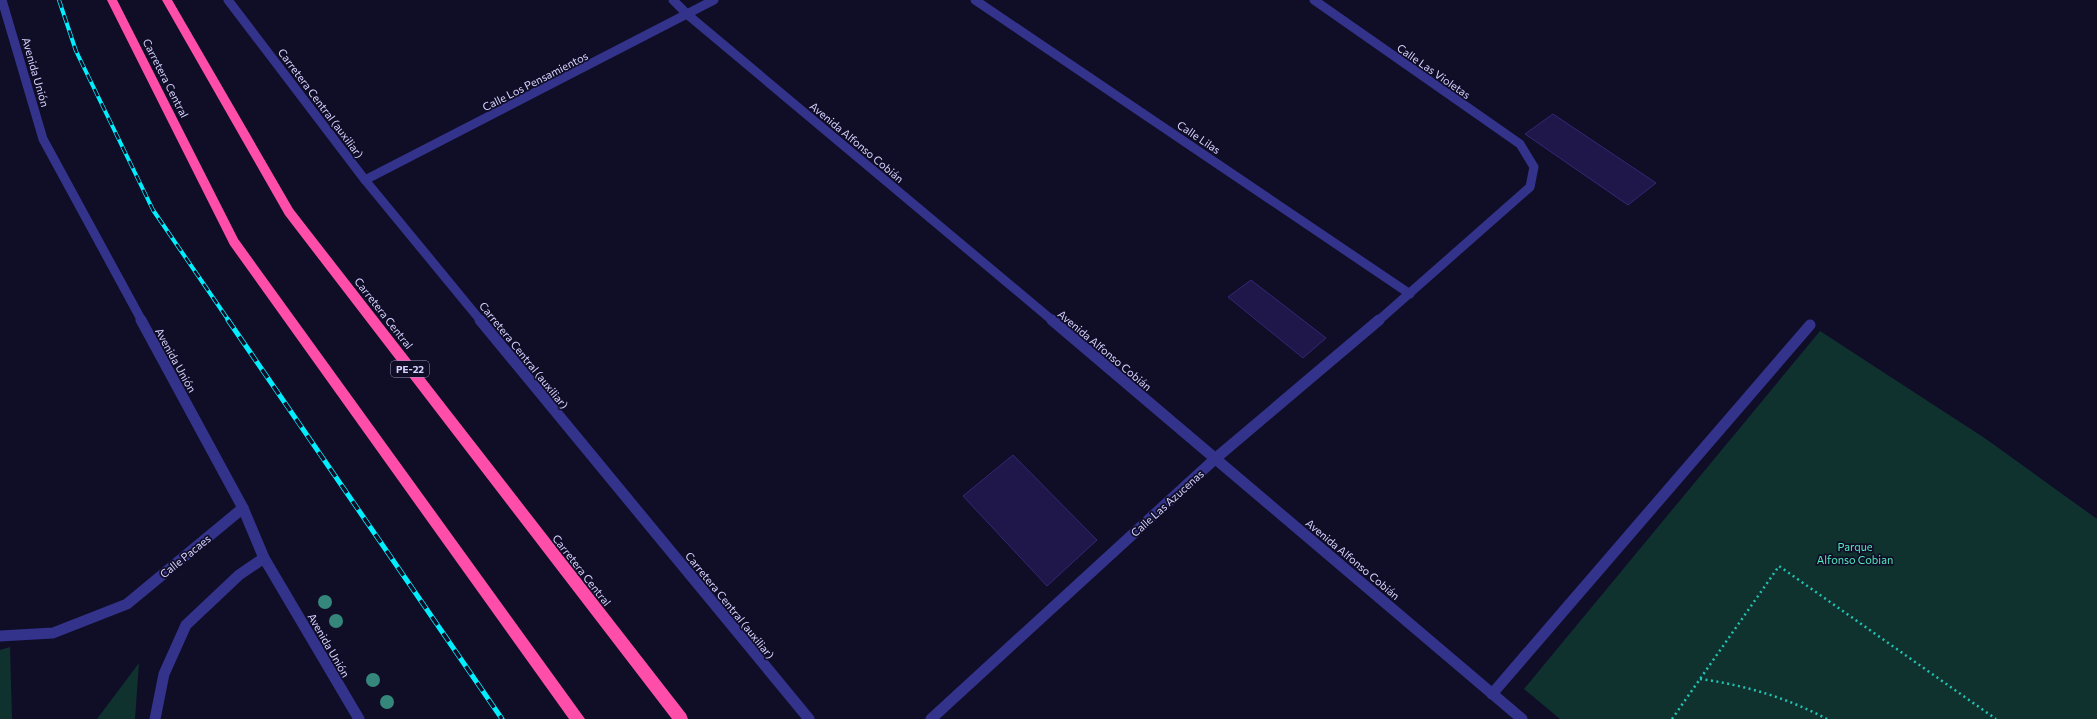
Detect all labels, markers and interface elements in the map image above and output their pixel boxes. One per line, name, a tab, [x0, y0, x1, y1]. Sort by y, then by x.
street label: Avenida Unión	[20, 36, 52, 108]
street label: Carretera Central	[140, 36, 192, 120]
street label: Calle Las Violetas	[1395, 41, 1473, 101]
street label: Carretera Central (auxiliar)	[276, 46, 366, 160]
street label: Calle Los Pensamientos	[480, 49, 590, 113]
street label: Avenida Alfonso Cobián	[808, 99, 906, 185]
street label: Calle Lilas	[1175, 118, 1223, 156]
street label: Carretera Central	[352, 275, 416, 351]
street label: Carretera Central (auxiliar)	[477, 299, 571, 411]
street label: Avenida Alfonso Cobián	[1056, 307, 1154, 393]
street label: Avenida Unión	[153, 325, 199, 395]
road number: PE-22	[391, 361, 429, 377]
street label: Calle Las Azucenas	[1128, 467, 1206, 539]
street label: Avenida Alfonso Cobián	[1304, 516, 1402, 602]
street label: Calle Pacaes	[157, 532, 213, 580]
street label: Carretera Central	[550, 532, 614, 608]
park label: Parque Alfonso Cobian	[1817, 540, 1893, 566]
street label: Carretera Central (auxiliar)	[683, 549, 777, 661]
street label: Avenida Unión	[305, 611, 353, 679]

